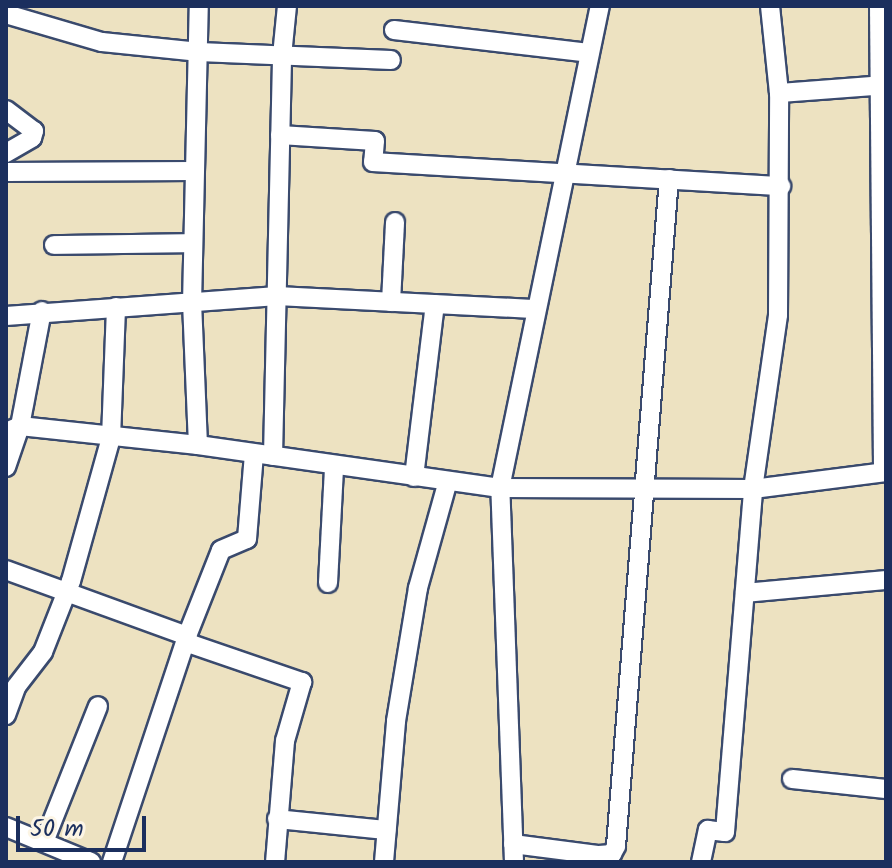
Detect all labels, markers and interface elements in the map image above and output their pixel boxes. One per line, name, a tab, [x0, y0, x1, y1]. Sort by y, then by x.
scale bar	[20, 800, 150, 850]
text: 50 m	[30, 810, 84, 849]

